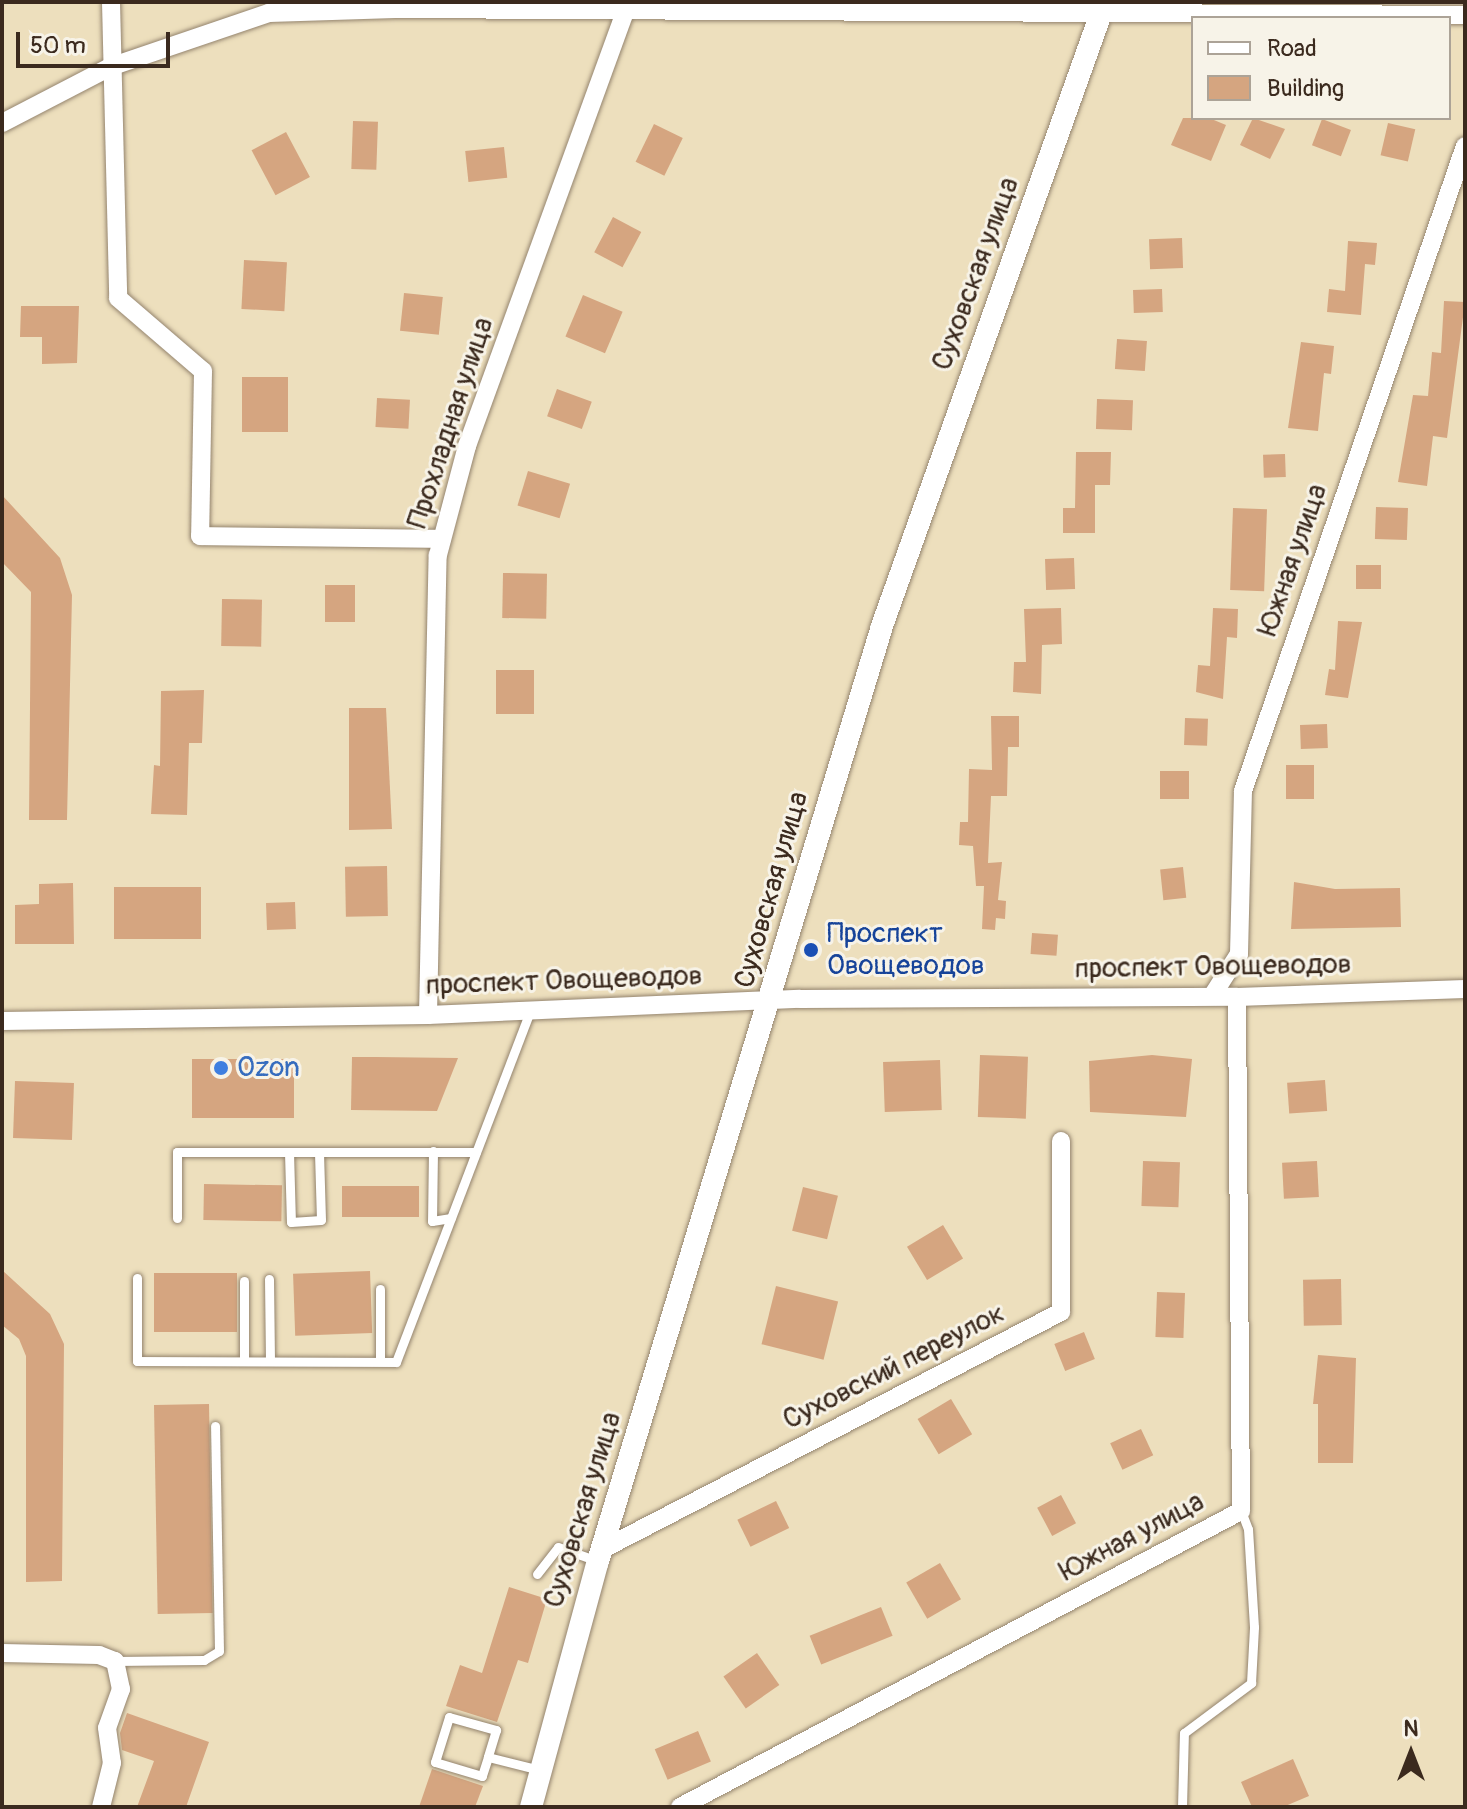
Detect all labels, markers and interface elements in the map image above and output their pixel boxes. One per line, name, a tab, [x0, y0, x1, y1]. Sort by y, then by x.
scale bar	[20, 16, 174, 66]
legend	[1191, 16, 1451, 120]
text: 50 m	[30, 31, 86, 60]
text: Road	[1267, 34, 1317, 63]
text: Building	[1267, 74, 1344, 103]
street label: Суховская улица	[926, 173, 1026, 375]
street label: Прохладная улица	[401, 313, 501, 533]
street label: Южная улица	[1251, 480, 1335, 640]
street label: Суховская улица	[728, 788, 816, 992]
place label: Проспект Овощеводов	[827, 917, 984, 983]
marker: Проспект Овощеводов	[802, 941, 820, 959]
street label: проспект Овощеводов	[1074, 948, 1352, 986]
street label: проспект Овощеводов	[425, 959, 703, 1003]
place label: Ozon	[237, 1051, 300, 1085]
marker: Ozon	[212, 1059, 230, 1077]
street label: Суховский переулок	[778, 1297, 1010, 1437]
street label: Суховская улица	[537, 1408, 629, 1612]
street label: Южная улица	[1054, 1485, 1210, 1589]
north arrow	[1371, 1713, 1451, 1793]
text: N	[1404, 1715, 1418, 1743]

